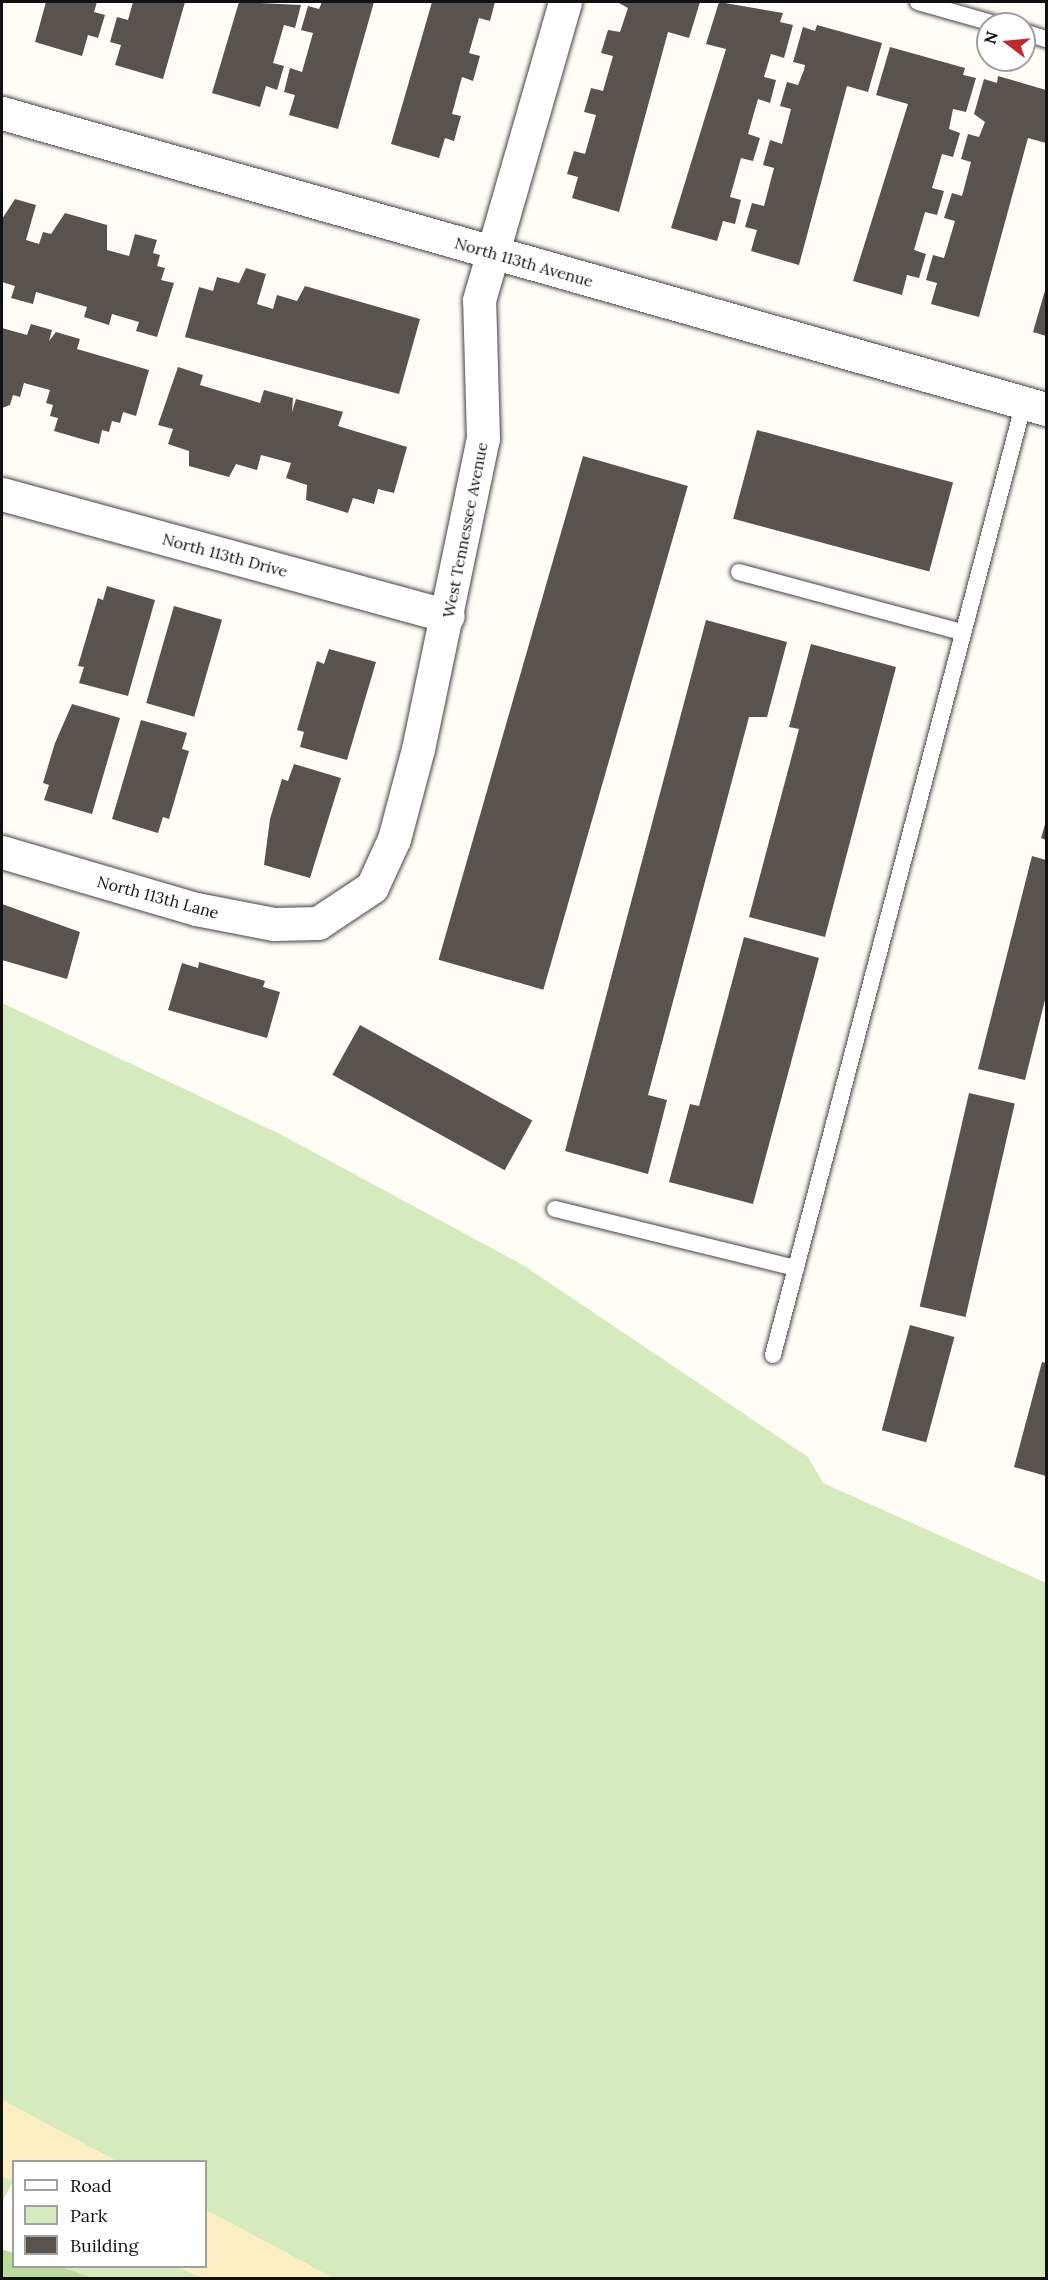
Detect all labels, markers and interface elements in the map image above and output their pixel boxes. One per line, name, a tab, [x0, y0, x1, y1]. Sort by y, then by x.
north arrow	[976, 12, 1036, 72]
text: N	[979, 29, 1002, 46]
street label: North 113th Avenue	[452, 233, 596, 291]
street label: West Tennessee Avenue	[439, 441, 491, 619]
street label: North 113th Drive	[160, 529, 290, 581]
street label: North 113th Lane	[95, 872, 221, 922]
legend	[12, 2160, 207, 2268]
text: Road	[70, 2174, 112, 2197]
text: Park	[70, 2204, 107, 2227]
text: Building	[70, 2234, 138, 2257]

